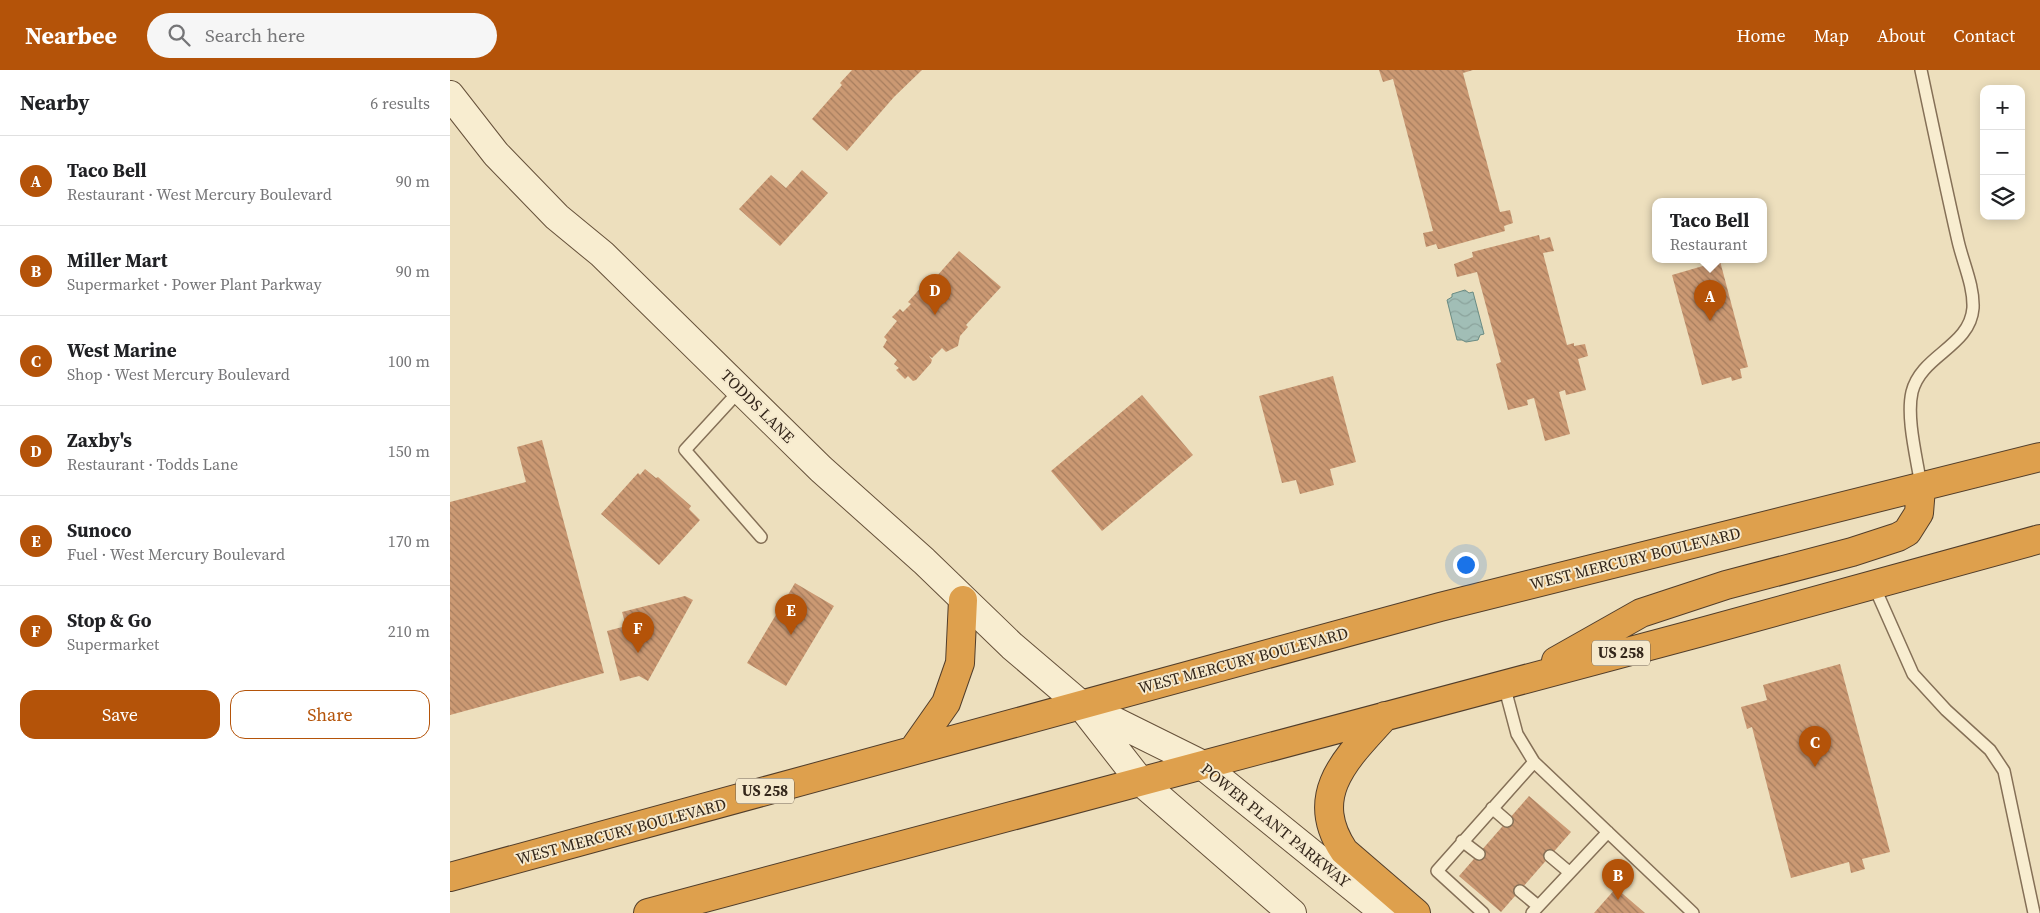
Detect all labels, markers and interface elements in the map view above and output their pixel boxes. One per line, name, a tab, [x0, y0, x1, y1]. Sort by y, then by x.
search box	[147, 13, 497, 58]
text: Nearbee	[25, 19, 117, 52]
icon: search	[165, 21, 193, 49]
text: Search here	[205, 22, 305, 48]
text: Home	[1737, 23, 1786, 48]
text: Map	[1814, 23, 1849, 48]
text: About	[1877, 23, 1925, 48]
text: Contact	[1953, 23, 2015, 48]
map controls	[1980, 85, 2025, 220]
button: +	[1980, 85, 2025, 130]
text: Nearby	[20, 88, 90, 117]
text: 6 results	[370, 92, 430, 114]
button: −	[1980, 130, 2025, 175]
text: Taco Bell	[67, 157, 147, 183]
text: A	[31, 170, 41, 192]
text: 90 m	[396, 170, 430, 192]
button: layers	[1980, 175, 2025, 220]
text: Restaurant · West Mercury Boulevard	[67, 183, 332, 205]
popup	[1652, 198, 1767, 263]
text: Taco Bell	[1670, 207, 1749, 233]
text: Restaurant	[1670, 233, 1747, 255]
text: Miller Mart	[67, 247, 168, 273]
text: B	[31, 260, 41, 282]
text: 90 m	[396, 260, 430, 282]
text: Supermarket · Power Plant Parkway	[67, 273, 322, 295]
pin: D	[919, 274, 951, 315]
pin: A	[1694, 280, 1726, 321]
text: West Marine	[67, 337, 177, 363]
text: C	[31, 350, 41, 372]
text: 100 m	[388, 350, 430, 372]
text: Shop · West Mercury Boulevard	[67, 363, 290, 385]
street label: TODDS LANE	[716, 364, 800, 448]
text: Zaxby's	[67, 427, 132, 453]
text: D	[30, 440, 42, 462]
text: 150 m	[388, 440, 430, 462]
text: Restaurant · Todds Lane	[67, 453, 238, 475]
text: Sunoco	[67, 517, 132, 543]
street label: WEST MERCURY BOULEVARD	[1527, 521, 1743, 595]
text: E	[31, 530, 41, 552]
text: 170 m	[388, 530, 430, 552]
text: Fuel · West Mercury Boulevard	[67, 543, 285, 565]
your location	[1453, 552, 1479, 578]
pin: E	[775, 594, 807, 635]
text: Stop & Go	[67, 607, 151, 633]
pin: F	[622, 612, 654, 653]
text: F	[31, 620, 41, 642]
text: 210 m	[388, 620, 430, 642]
street label: WEST MERCURY BOULEVARD	[1136, 621, 1350, 699]
text: Supermarket	[67, 633, 159, 655]
road number: US 258	[1592, 640, 1650, 666]
button: Save	[20, 690, 220, 739]
button: Share	[230, 690, 430, 739]
pin: C	[1799, 726, 1831, 767]
street label: POWER PLANT PARKWAY	[1197, 758, 1355, 892]
road number: US 258	[736, 778, 794, 804]
street label: WEST MERCURY BOULEVARD	[514, 792, 728, 870]
pin: B	[1602, 859, 1634, 900]

